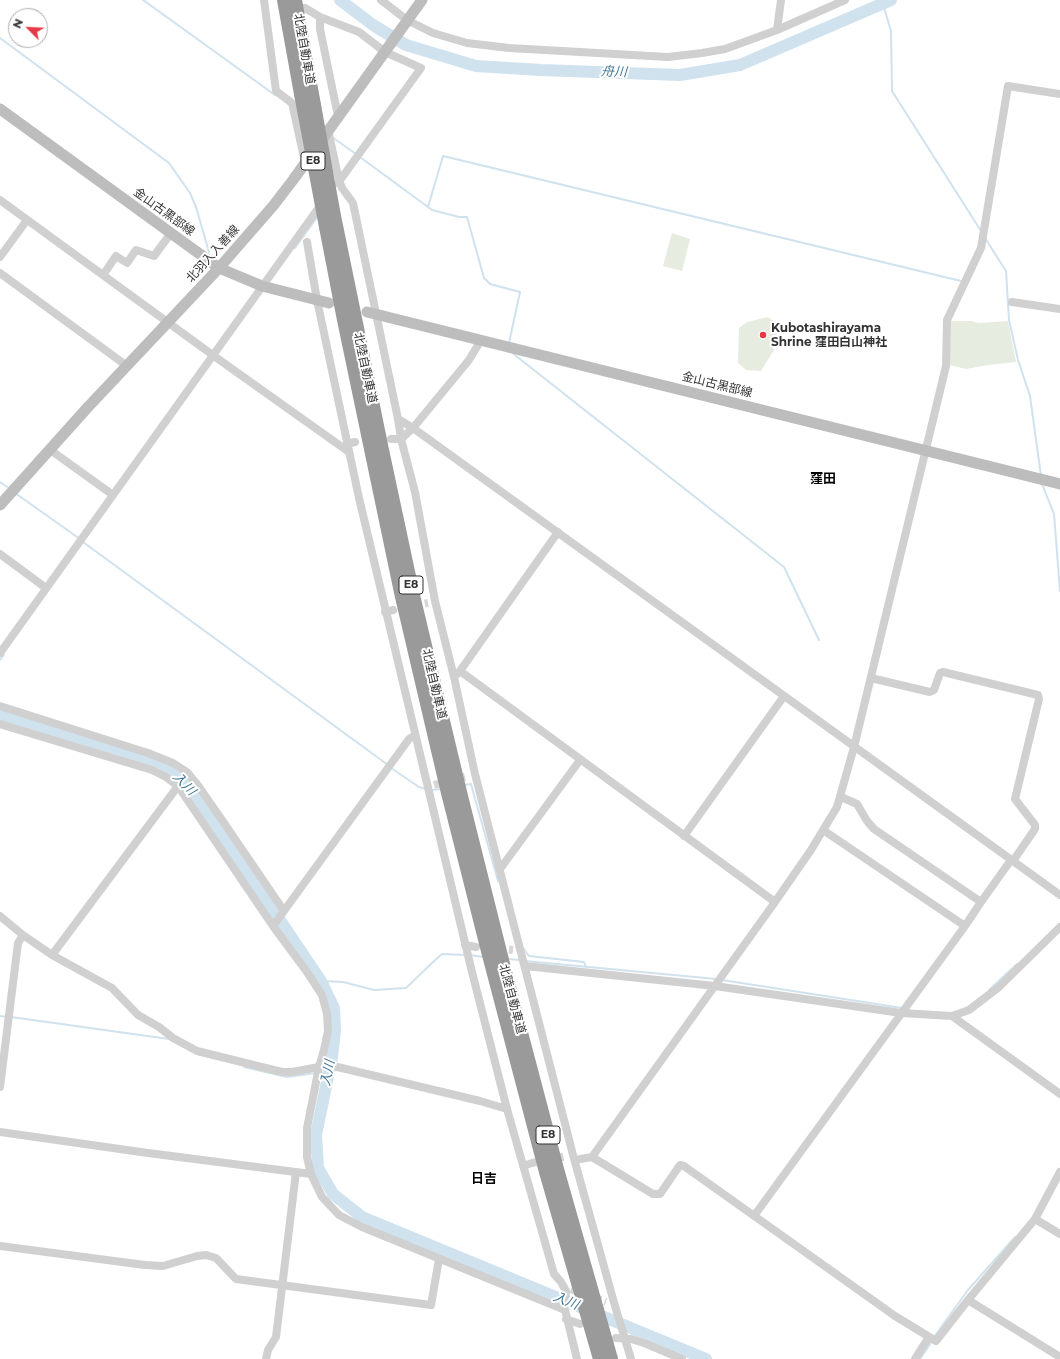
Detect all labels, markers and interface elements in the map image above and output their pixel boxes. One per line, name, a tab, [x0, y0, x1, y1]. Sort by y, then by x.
north arrow	[8, 8, 48, 48]
street label: 北陸自動車道	[291, 12, 317, 86]
text: N	[10, 17, 26, 30]
water label: 舟川	[601, 64, 627, 80]
road number: E8	[301, 152, 325, 170]
street label: 金山古黒部線	[131, 185, 197, 239]
street label: 北羽入入善線	[184, 222, 242, 286]
place label: Kubotashirayama Shrine 窪田白山神社	[771, 321, 887, 349]
marker: Kubotashirayama Shrine 窪田白山神社	[758, 330, 768, 340]
street label: 北陸自動車道	[350, 331, 380, 405]
street label: 金山古黒部線	[680, 369, 754, 401]
district label: 窪田	[810, 471, 836, 487]
road number: E8	[399, 576, 423, 594]
street label: 北陸自動車道	[419, 647, 449, 721]
water label: 入川	[169, 769, 199, 799]
street label: 北陸自動車道	[496, 962, 528, 1036]
water label: 入川	[318, 1059, 338, 1087]
road number: E8	[536, 1126, 560, 1144]
district label: 日吉	[471, 1171, 497, 1187]
water label: 入川	[551, 1289, 581, 1313]

